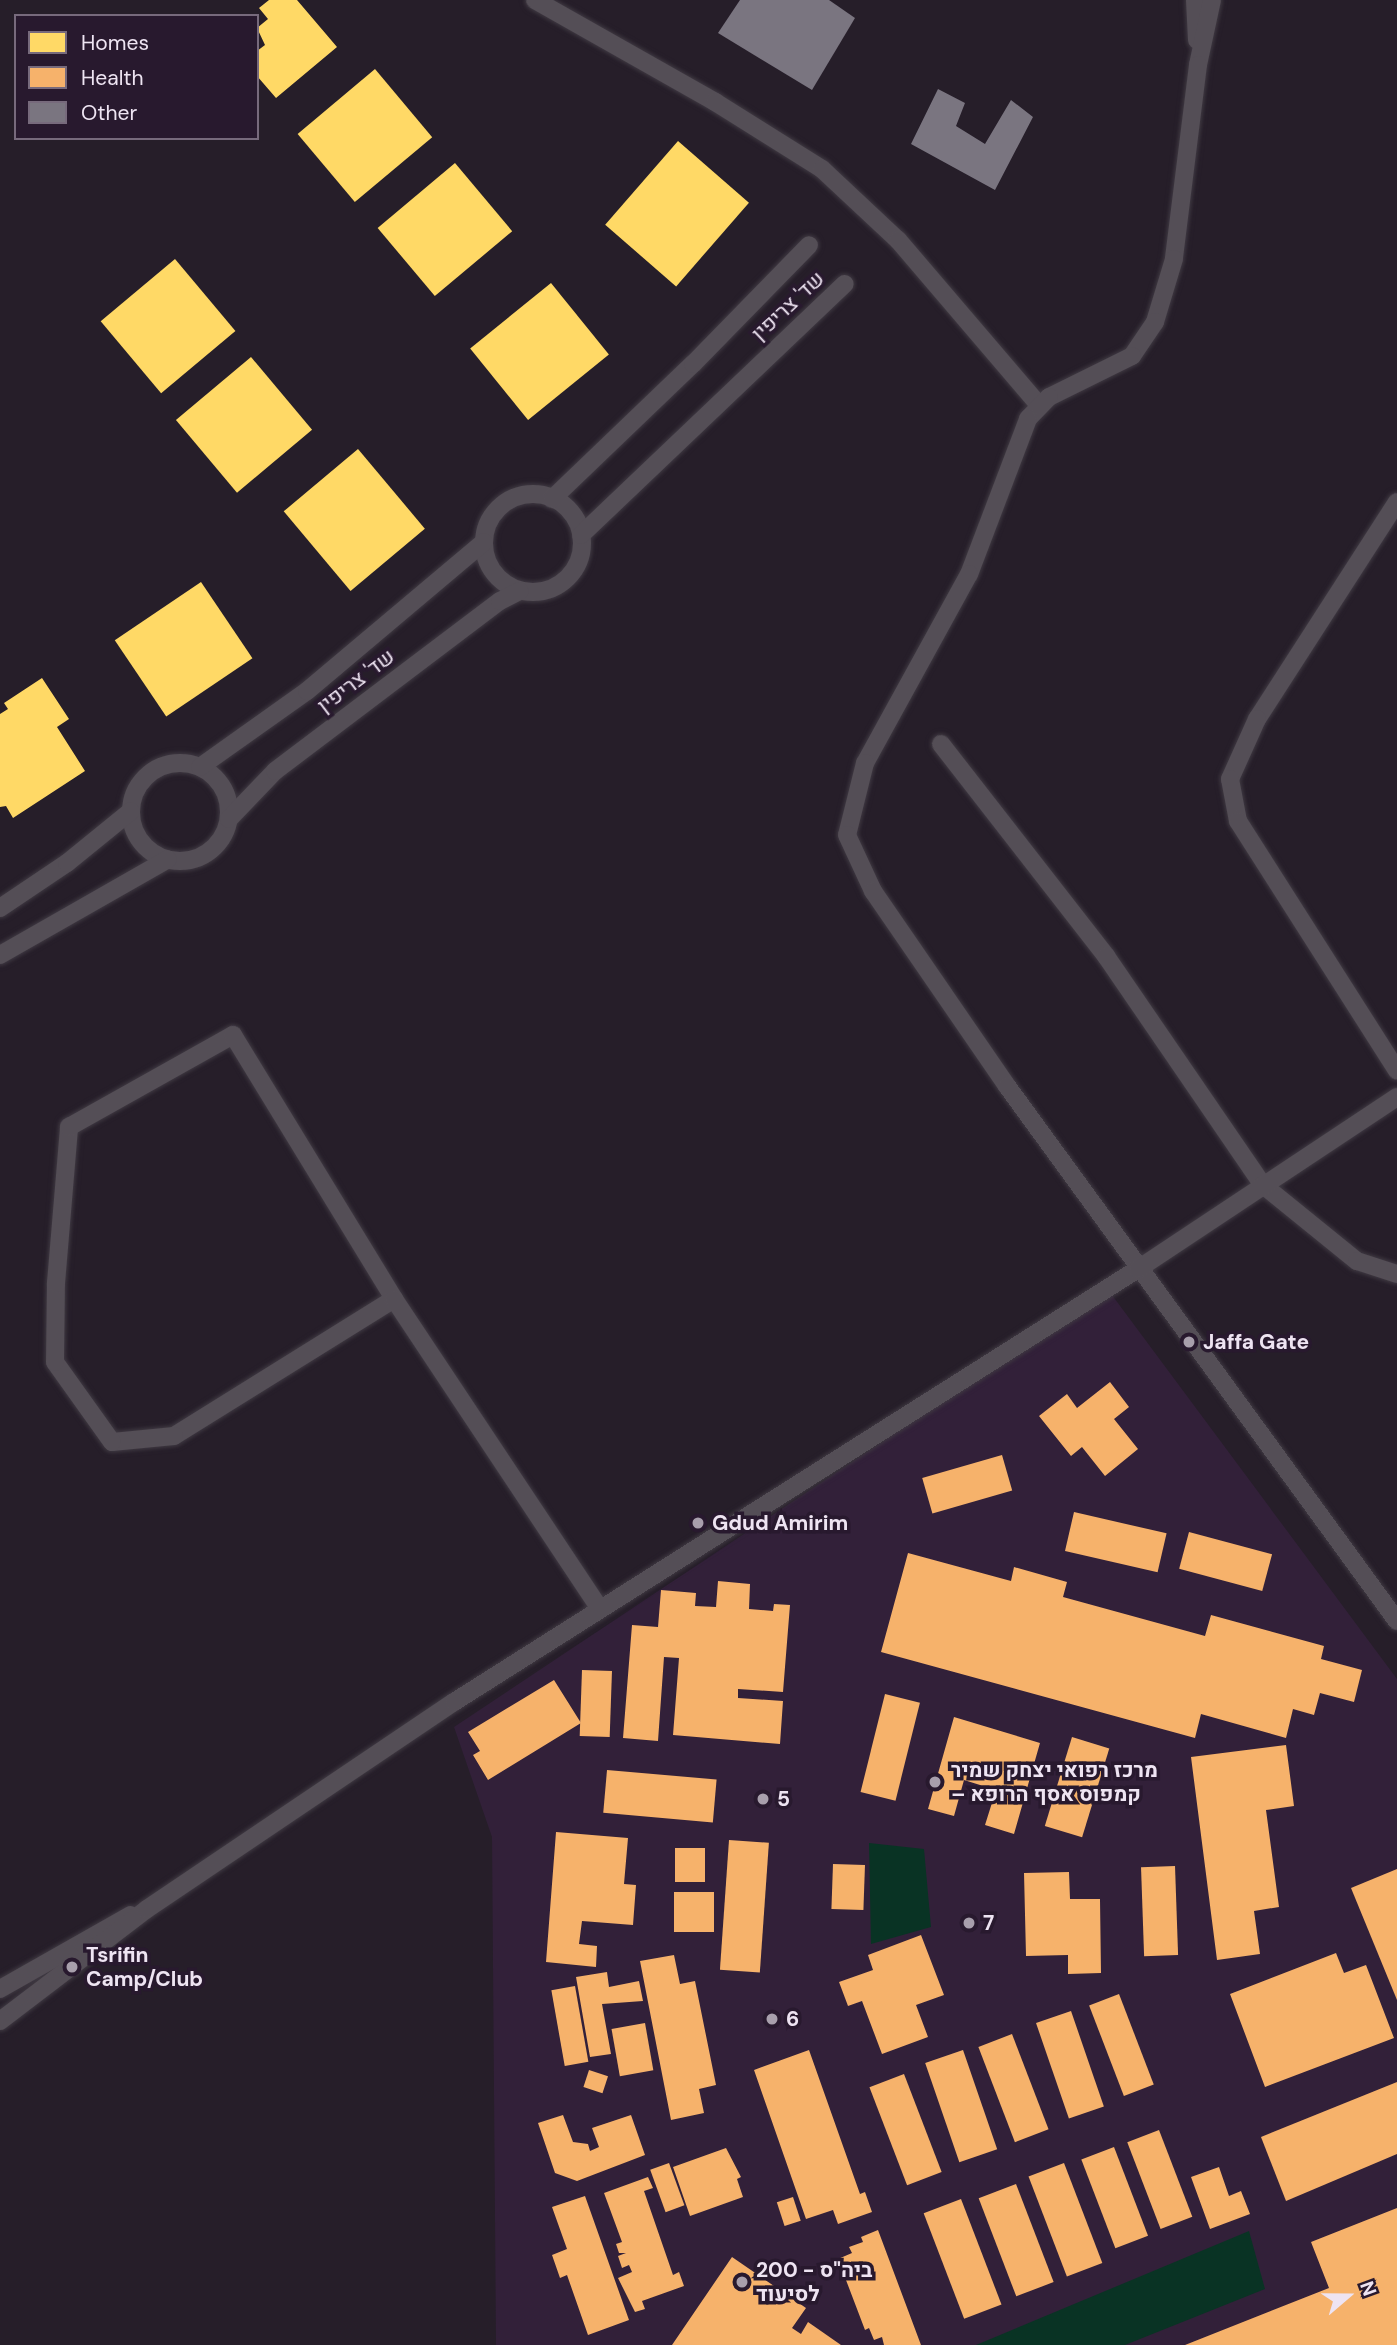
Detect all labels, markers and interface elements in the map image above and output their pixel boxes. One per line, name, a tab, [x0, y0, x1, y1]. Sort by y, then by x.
legend	[14, 14, 259, 140]
text: Homes	[81, 29, 149, 57]
text: Health	[81, 64, 144, 92]
text: Other	[81, 99, 137, 127]
street label: שד' צריפין	[746, 266, 830, 346]
street label: שד' צריפין	[312, 644, 400, 718]
place label: Jaffa Gate	[1203, 1329, 1309, 1355]
marker: Jaffa Gate	[1181, 1334, 1197, 1350]
place label: Gdud Amirim	[712, 1510, 848, 1536]
marker: Gdud Amirim	[690, 1515, 706, 1531]
place label: מרכז רפואי יצחק שמיר – קמפוס אסף הרופא	[951, 1757, 1158, 1807]
marker: מרכז רפואי יצחק שמיר – קמפוס אסף הרופא	[925, 1772, 945, 1792]
place label: 5	[777, 1786, 790, 1812]
marker: 5	[755, 1791, 771, 1807]
place label: 7	[983, 1910, 994, 1936]
marker: 7	[961, 1915, 977, 1931]
place label: Tsrifin Camp/Club	[86, 1942, 203, 1992]
marker: Tsrifin Camp/Club	[64, 1959, 80, 1975]
place label: 6	[786, 2006, 799, 2032]
marker: 6	[764, 2011, 780, 2027]
place label: 200 - ביה"ס לסיעוד	[756, 2257, 872, 2307]
north arrow	[1313, 2261, 1383, 2331]
marker: 200 - ביה"ס לסיעוד	[734, 2274, 750, 2290]
text: N	[1354, 2278, 1382, 2299]

